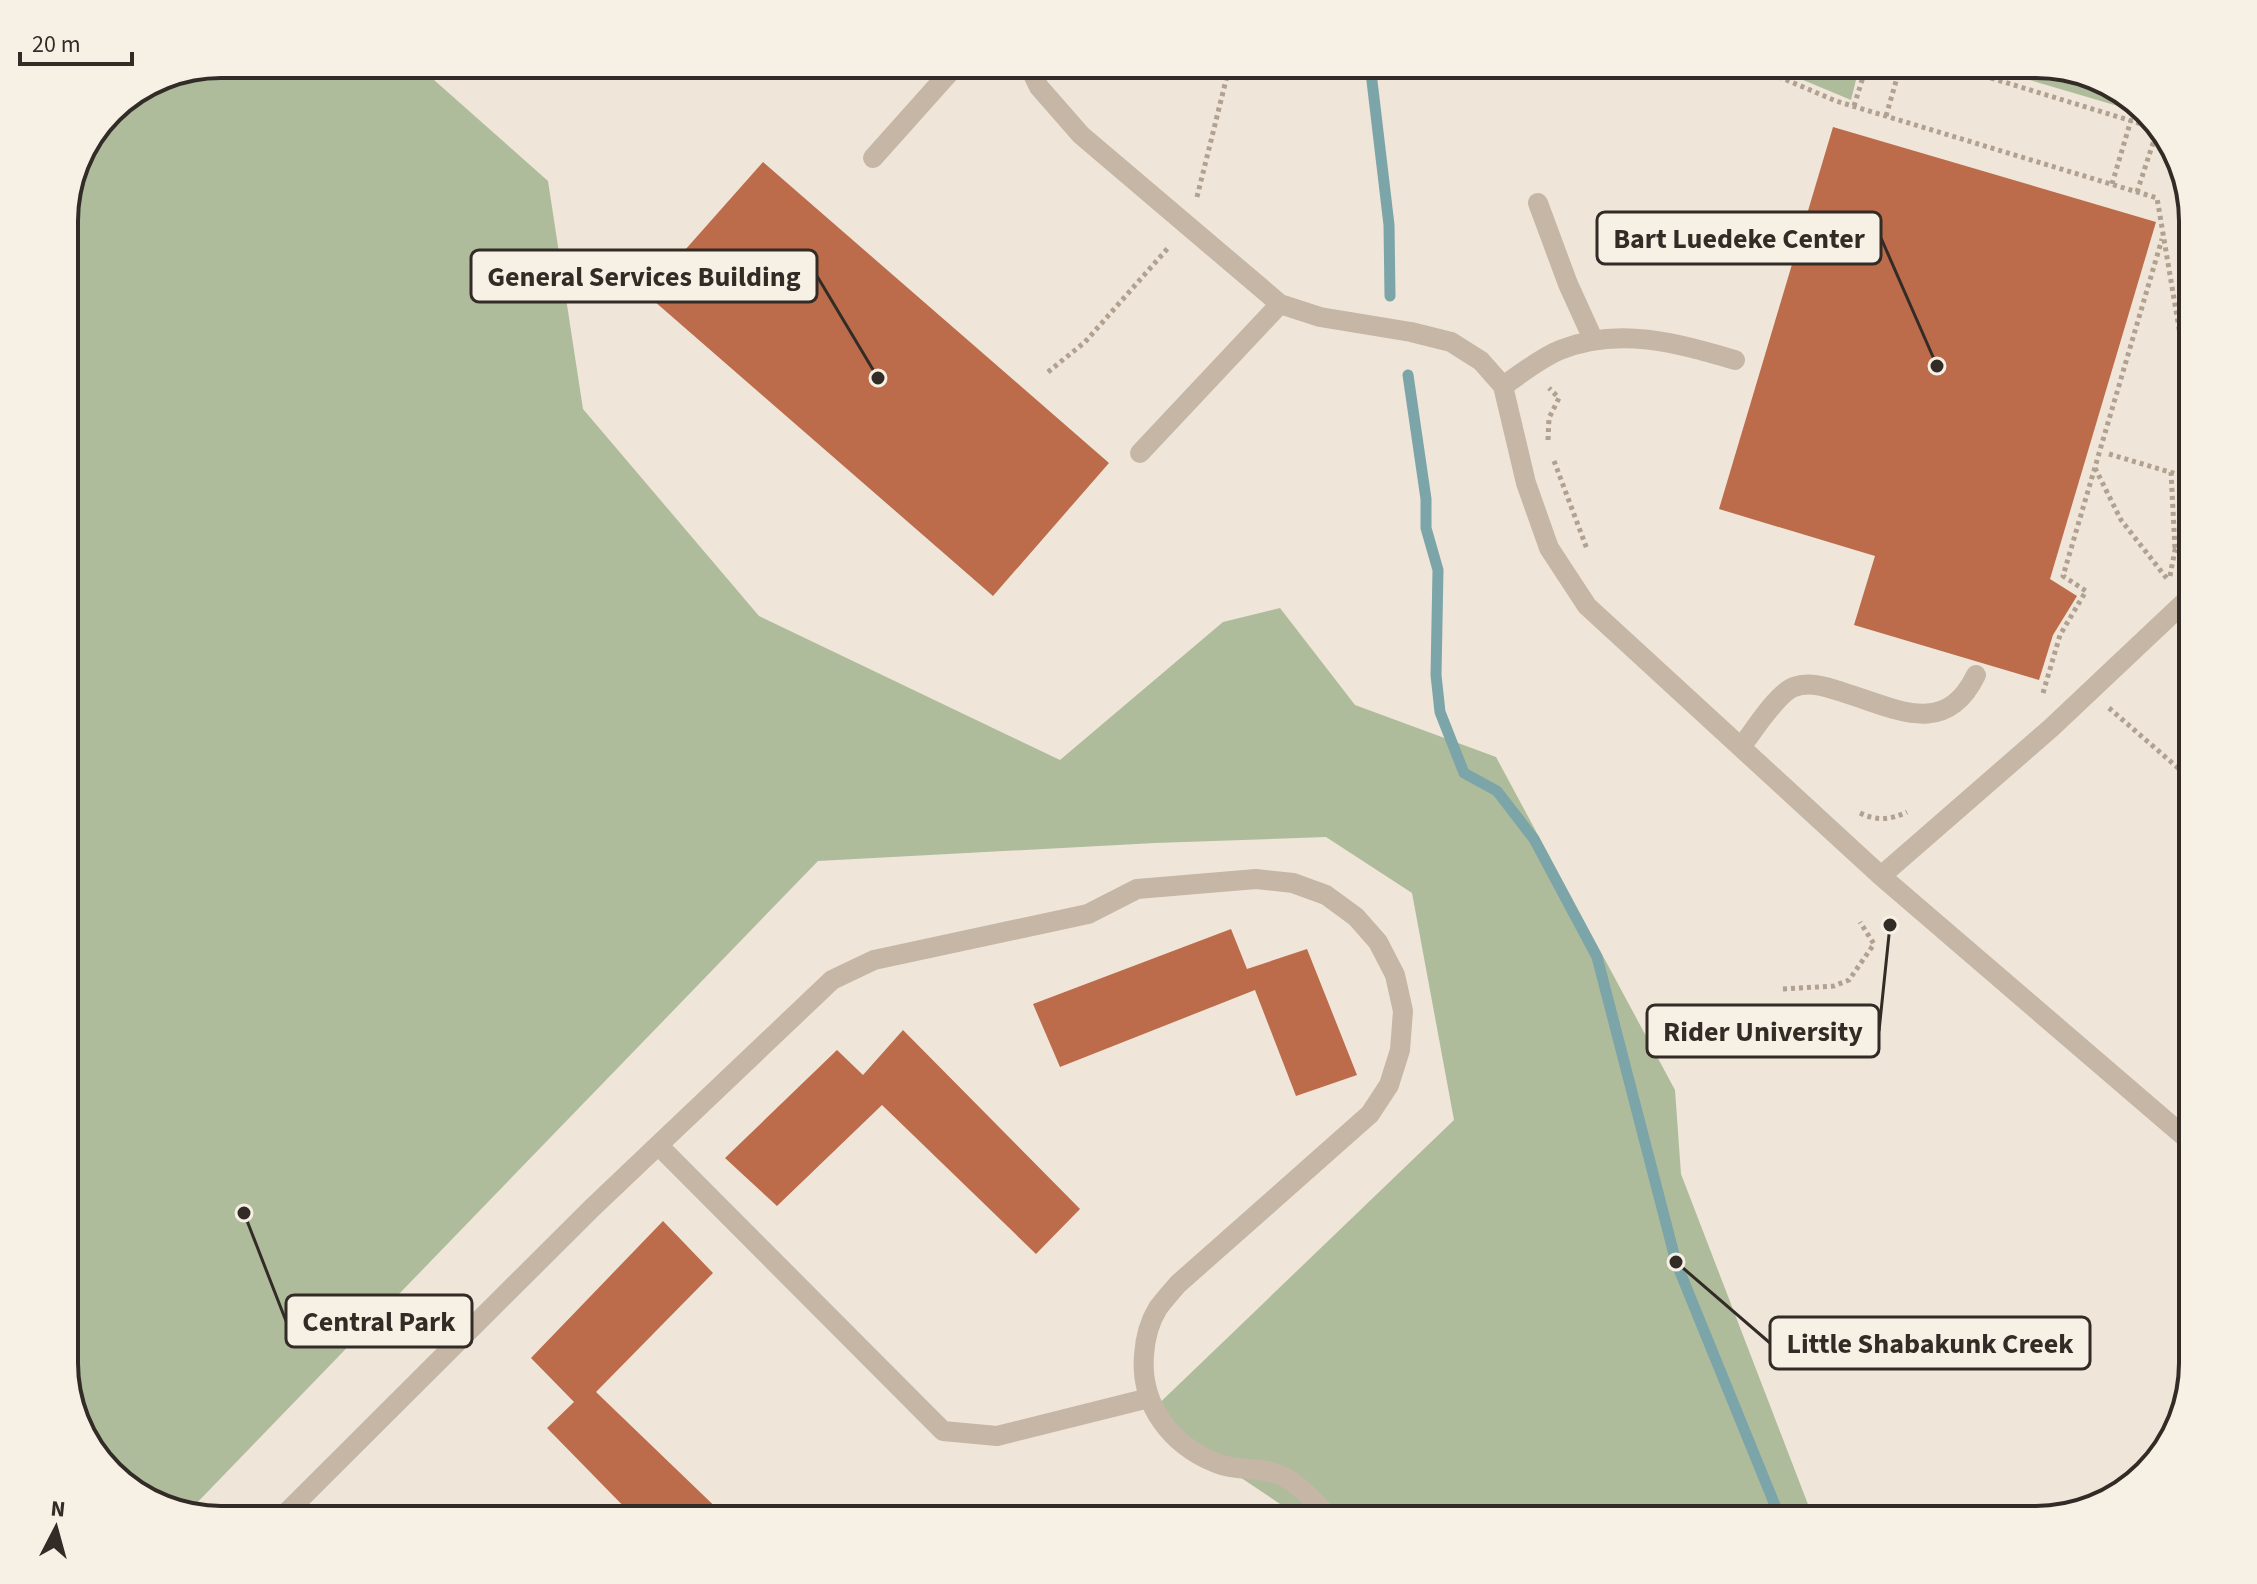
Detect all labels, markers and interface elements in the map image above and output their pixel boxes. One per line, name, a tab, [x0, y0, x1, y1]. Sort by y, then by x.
scale bar	[20, 16, 132, 66]
text: 20 m	[32, 27, 81, 62]
callout: Bart Luedeke Center	[1597, 212, 1881, 264]
text: Bart Luedeke Center	[1613, 219, 1866, 259]
callout: General Services Building	[471, 250, 817, 302]
text: General Services Building	[487, 257, 801, 297]
callout: Rider University	[1647, 1005, 1879, 1057]
text: Rider University	[1663, 1012, 1863, 1052]
callout: Central Park	[286, 1295, 472, 1347]
text: Central Park	[302, 1302, 456, 1342]
callout: Little Shabakunk Creek	[1770, 1317, 2090, 1369]
text: Little Shabakunk Creek	[1786, 1324, 2074, 1364]
north arrow	[16, 1488, 96, 1568]
text: N	[49, 1492, 67, 1526]

